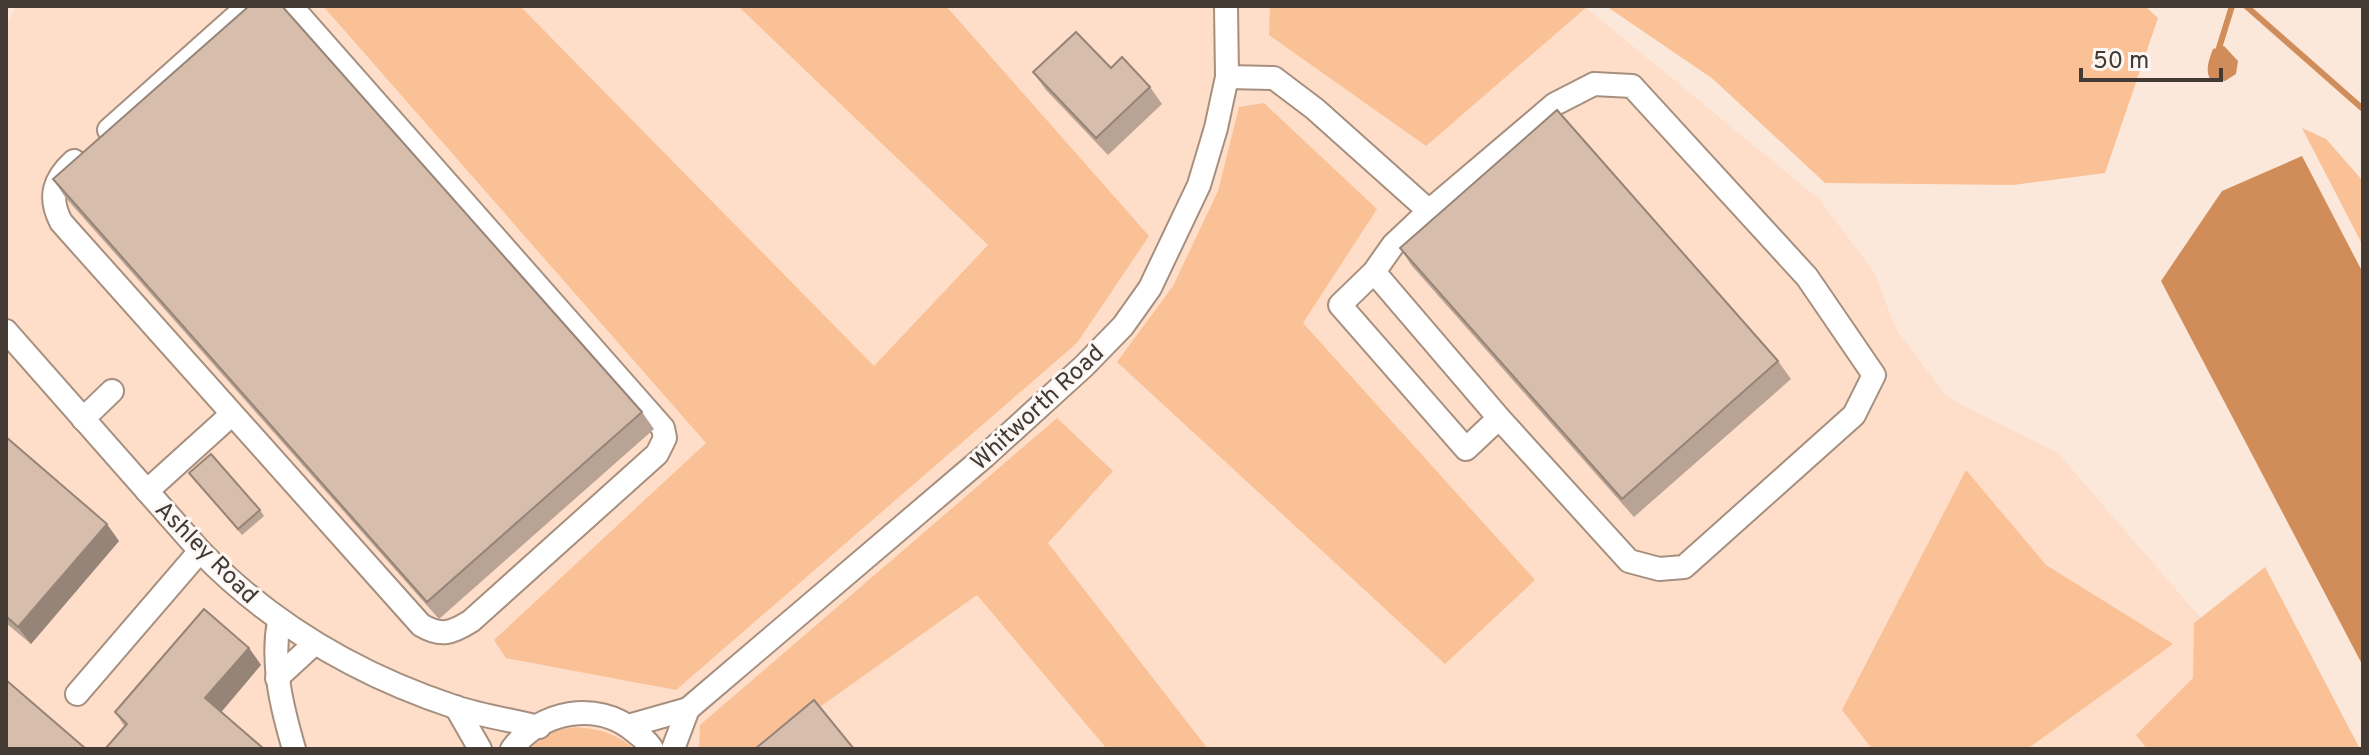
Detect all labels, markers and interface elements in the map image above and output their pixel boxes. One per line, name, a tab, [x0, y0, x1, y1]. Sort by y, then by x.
scale bar	[2081, 32, 2221, 82]
text: 50 m	[2093, 47, 2149, 77]
street label: Whitworth Road	[965, 339, 1111, 478]
street label: Ashley Road	[148, 496, 263, 611]

